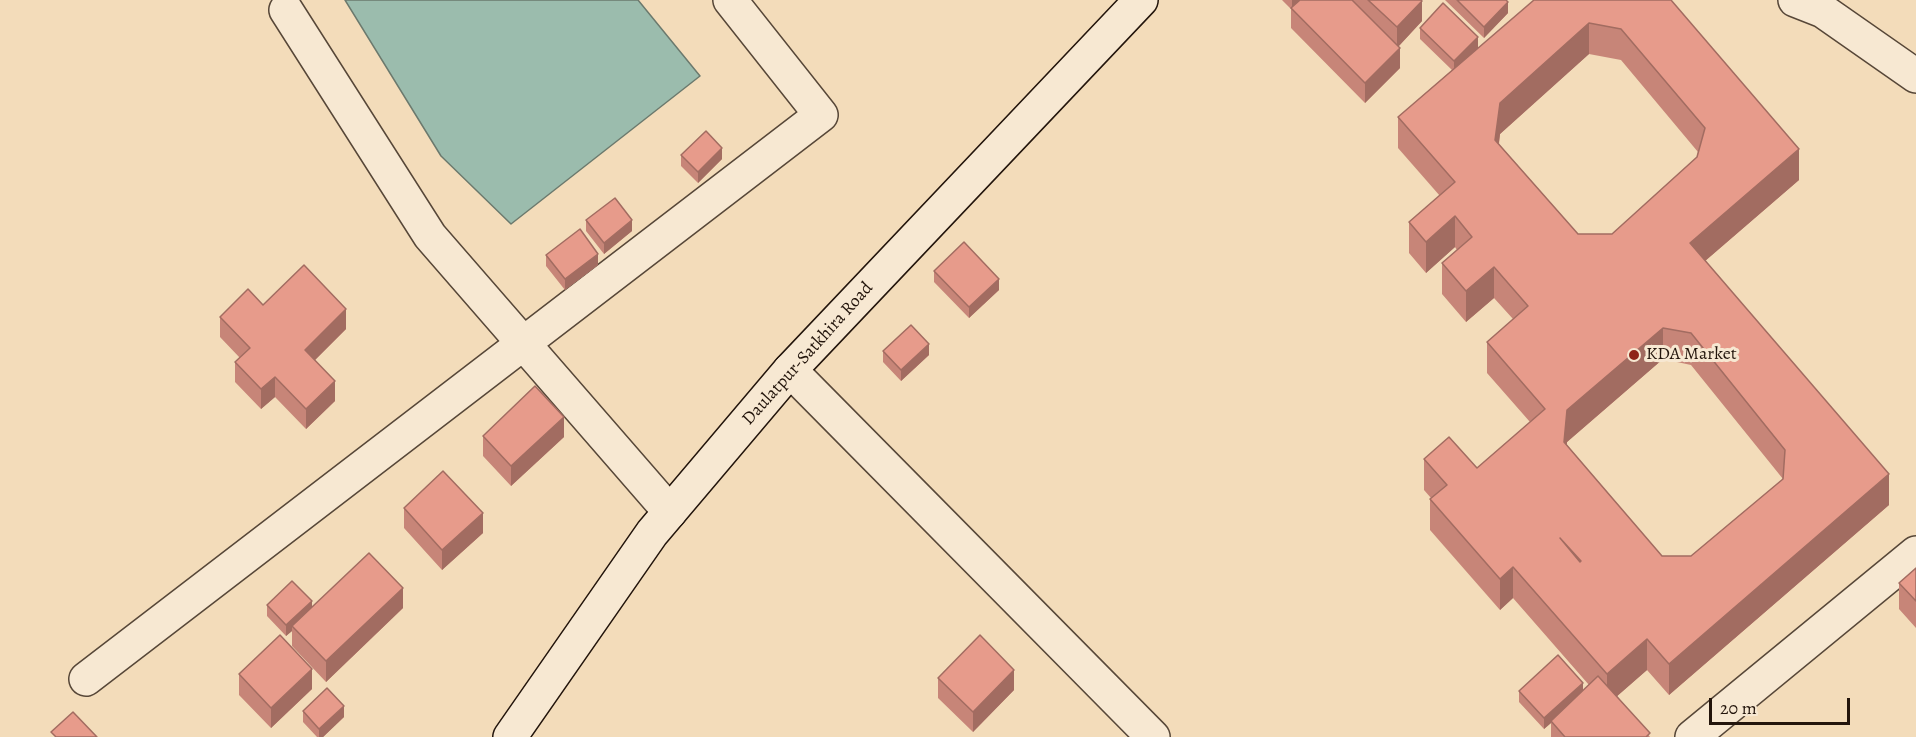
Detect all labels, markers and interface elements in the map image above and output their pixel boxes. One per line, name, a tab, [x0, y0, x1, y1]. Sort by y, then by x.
street label: Daulatpur-Satkhira Road	[738, 278, 878, 430]
place label: KDA Market	[1646, 344, 1737, 366]
marker: KDA Market	[1627, 348, 1641, 362]
scale bar	[1712, 686, 1853, 724]
text: 20 m	[1720, 696, 1757, 720]

